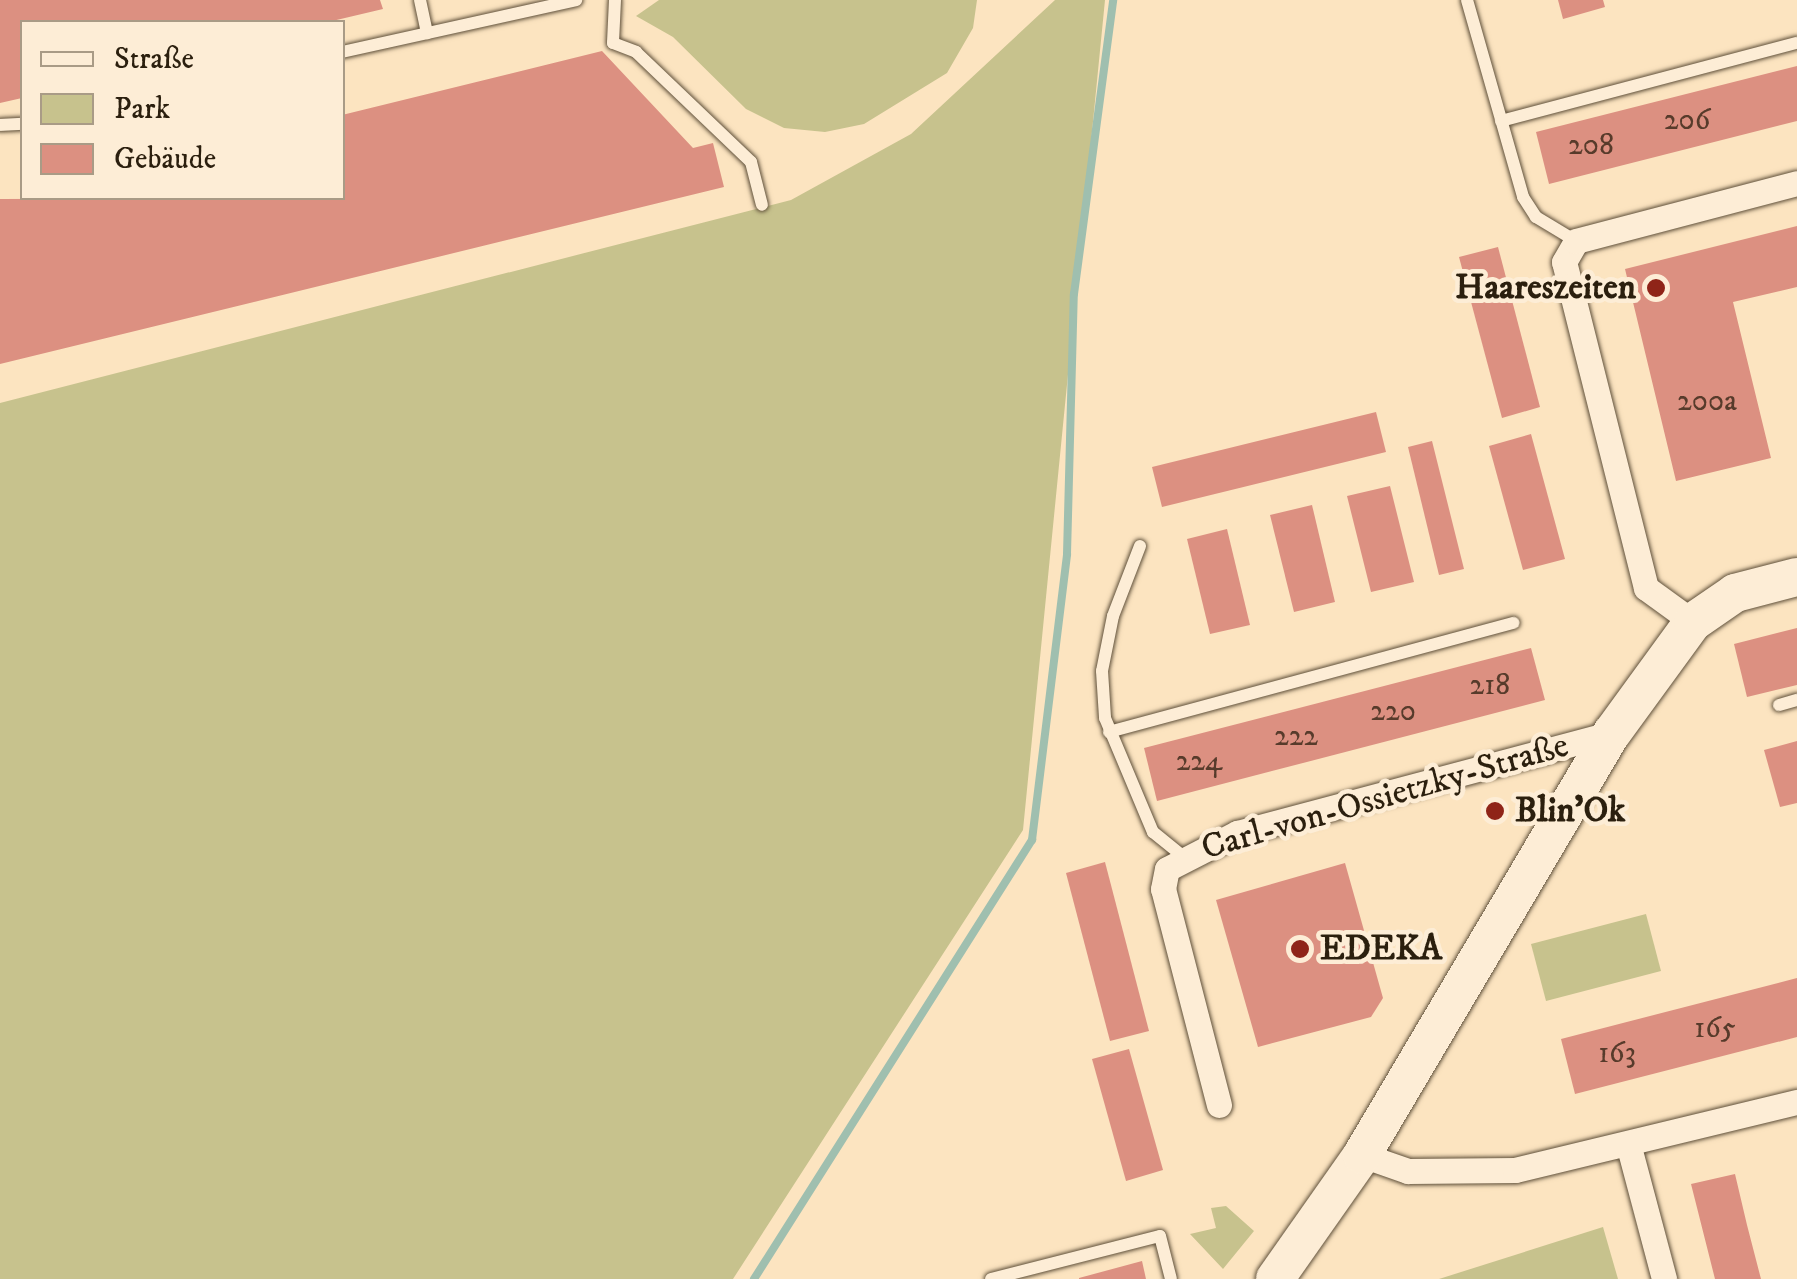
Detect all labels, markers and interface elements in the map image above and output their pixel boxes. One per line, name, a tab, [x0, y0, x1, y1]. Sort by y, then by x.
legend	[20, 20, 345, 200]
text: Straße	[114, 41, 194, 78]
text: Park	[114, 91, 170, 128]
house number: 206	[1664, 103, 1710, 139]
house number: 208	[1568, 128, 1614, 164]
text: Gebäude	[114, 141, 216, 178]
place label: Haareszeiten	[1455, 267, 1636, 309]
marker: Haareszeiten	[1645, 277, 1667, 299]
house number: 200a	[1677, 384, 1737, 420]
house number: 218	[1470, 668, 1510, 704]
house number: 220	[1370, 694, 1416, 730]
house number: 222	[1274, 719, 1318, 755]
street label: Carl-von-Ossietzky-Straße	[1197, 724, 1573, 870]
house number: 224	[1176, 744, 1222, 780]
place label: Blin'Ok	[1515, 790, 1625, 832]
marker: Blin'Ok	[1484, 800, 1506, 822]
place label: EDEKA	[1320, 928, 1442, 970]
marker: EDEKA	[1289, 938, 1311, 960]
house number: 165	[1694, 1011, 1736, 1047]
house number: 163	[1598, 1036, 1636, 1072]

